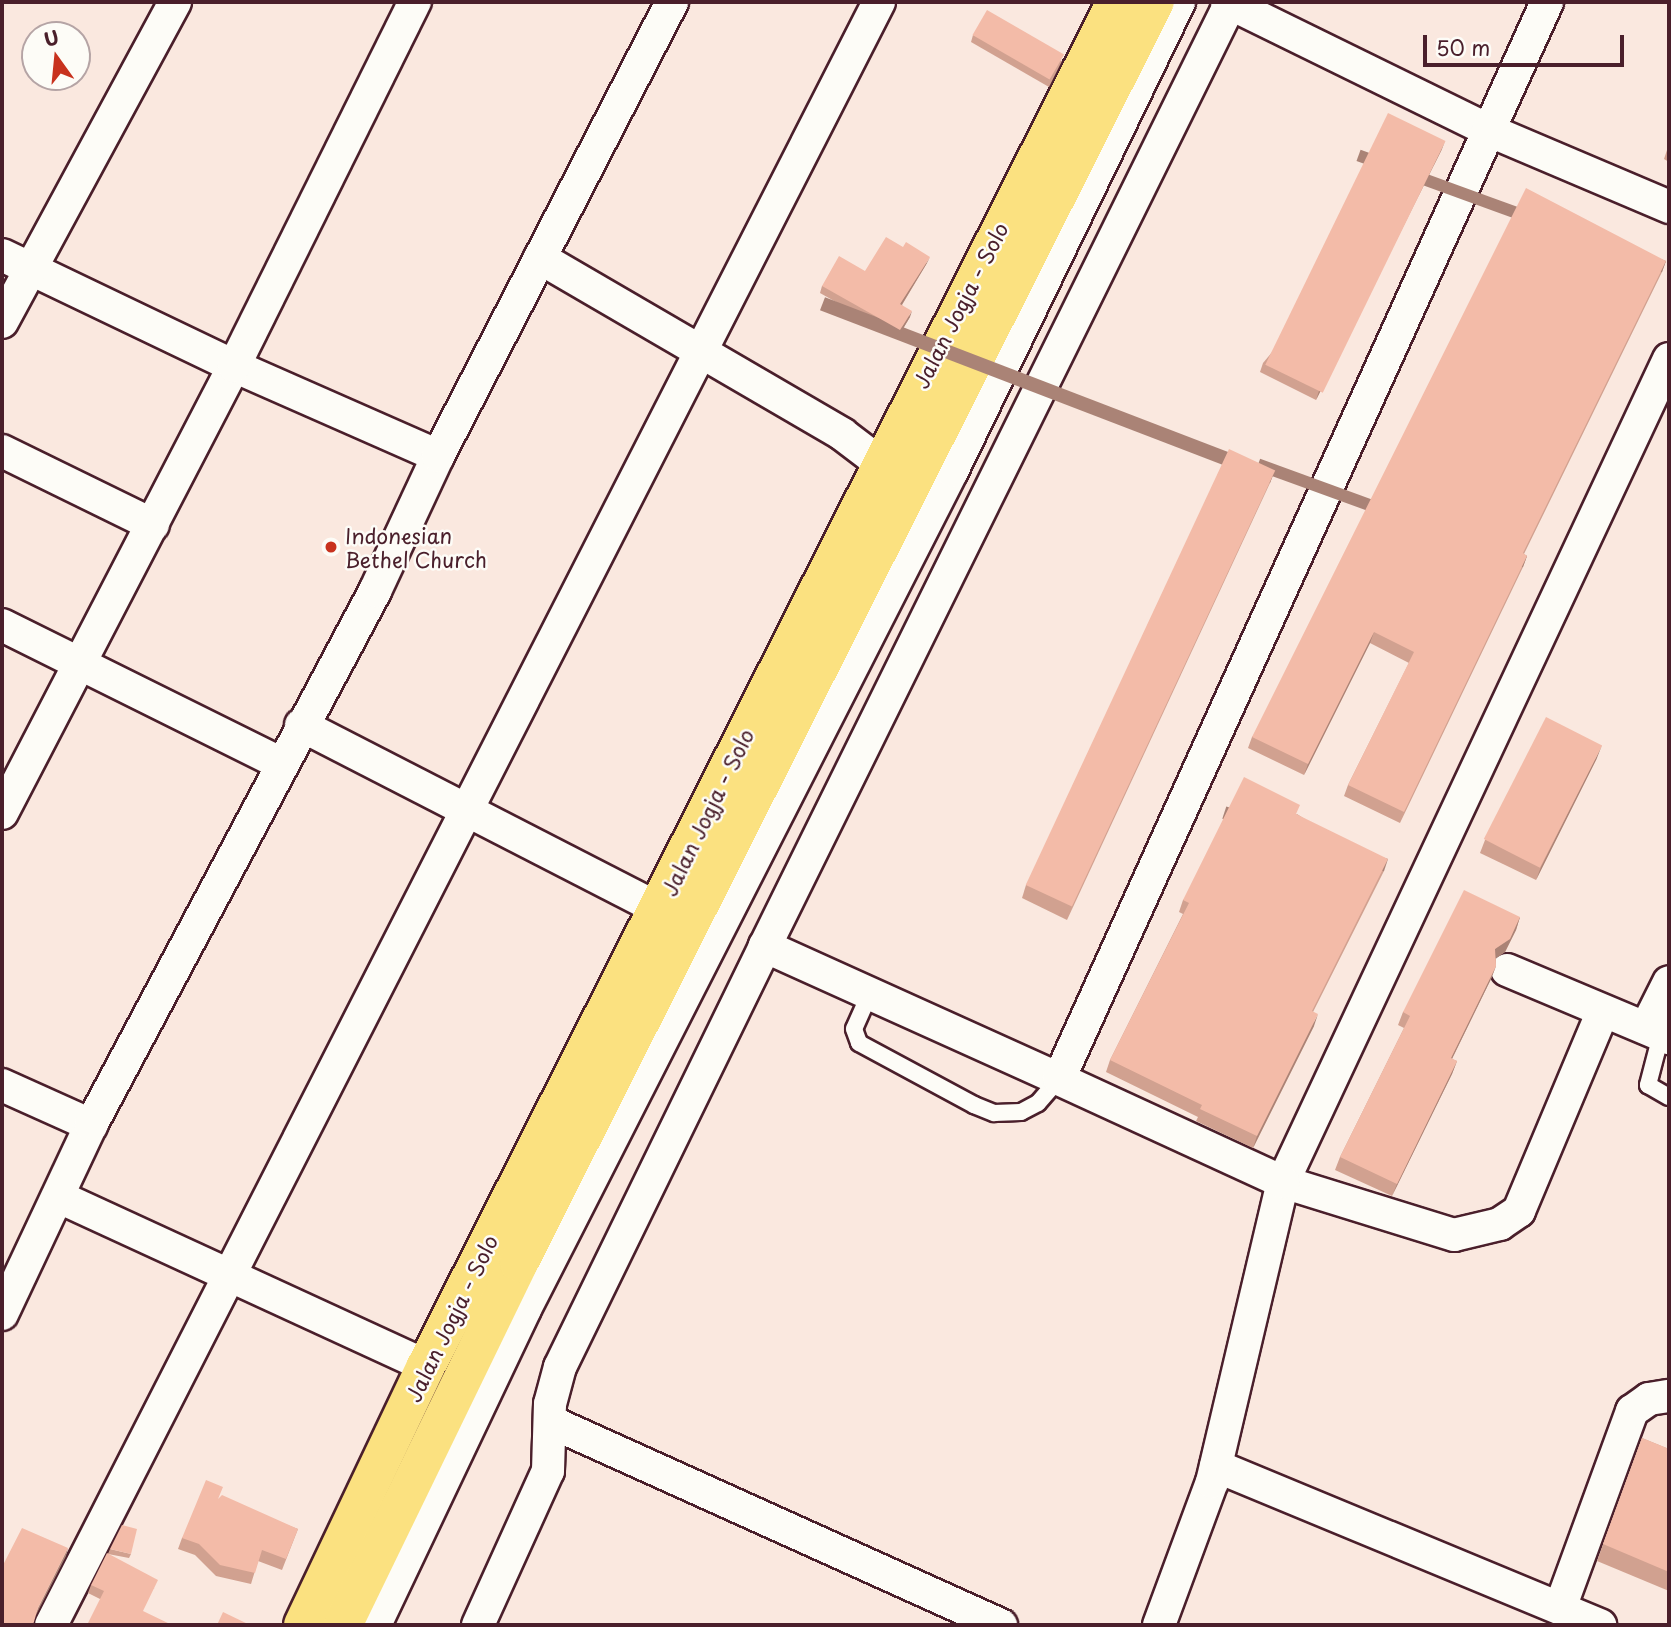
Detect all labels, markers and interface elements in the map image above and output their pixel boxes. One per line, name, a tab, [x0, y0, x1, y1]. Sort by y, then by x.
north arrow	[21, 21, 91, 91]
scale bar	[1426, 21, 1627, 65]
text: U	[40, 22, 62, 53]
text: 50 m	[1436, 31, 1490, 63]
street label: Jalan Jogja - Solo	[907, 217, 1013, 393]
place label: Indonesian Bethel Church	[345, 522, 488, 572]
marker: Indonesian Bethel Church	[323, 539, 339, 555]
street label: Jalan Jogja - Solo	[655, 723, 759, 901]
street label: Jalan Jogja - Solo	[399, 1229, 503, 1407]

